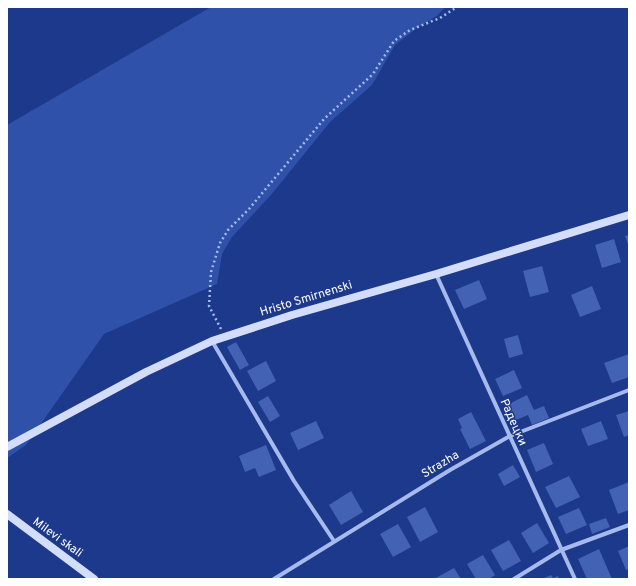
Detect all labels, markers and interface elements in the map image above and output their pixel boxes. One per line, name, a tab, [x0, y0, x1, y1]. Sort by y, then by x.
street label: Hristo Smirnenski	[258, 277, 354, 321]
street label: Радецки	[496, 396, 531, 448]
street label: Strazha	[419, 447, 462, 482]
street label: Milevi skali	[29, 514, 86, 561]

